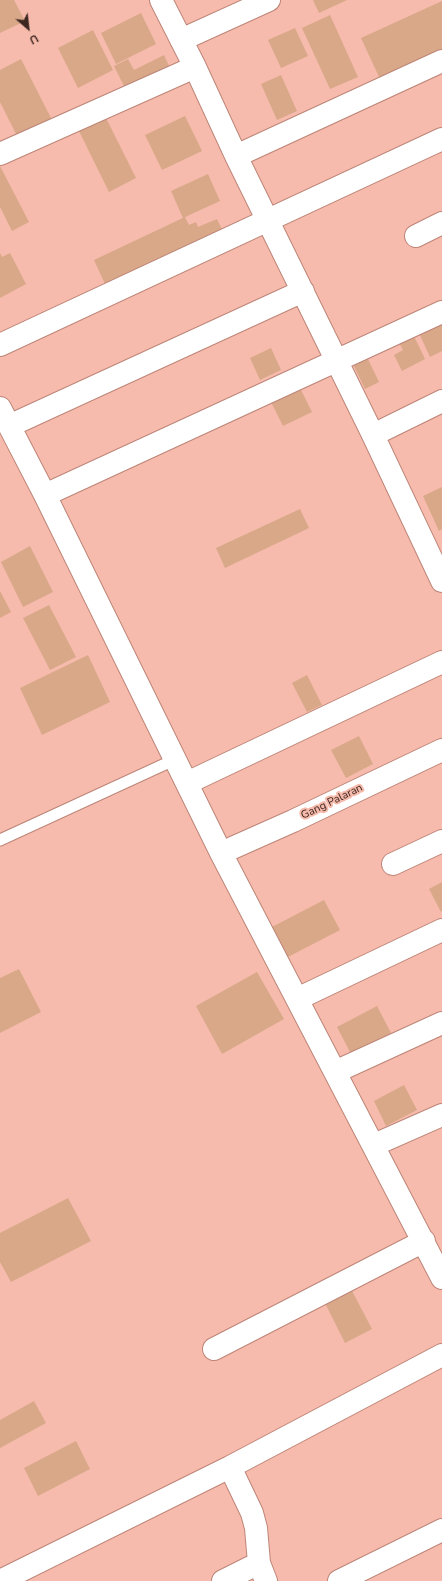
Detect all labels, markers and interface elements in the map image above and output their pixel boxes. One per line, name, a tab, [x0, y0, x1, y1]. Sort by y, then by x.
north arrow	[8, 8, 48, 48]
text: U	[27, 31, 41, 48]
street label: Gang Palaran	[299, 781, 365, 823]

